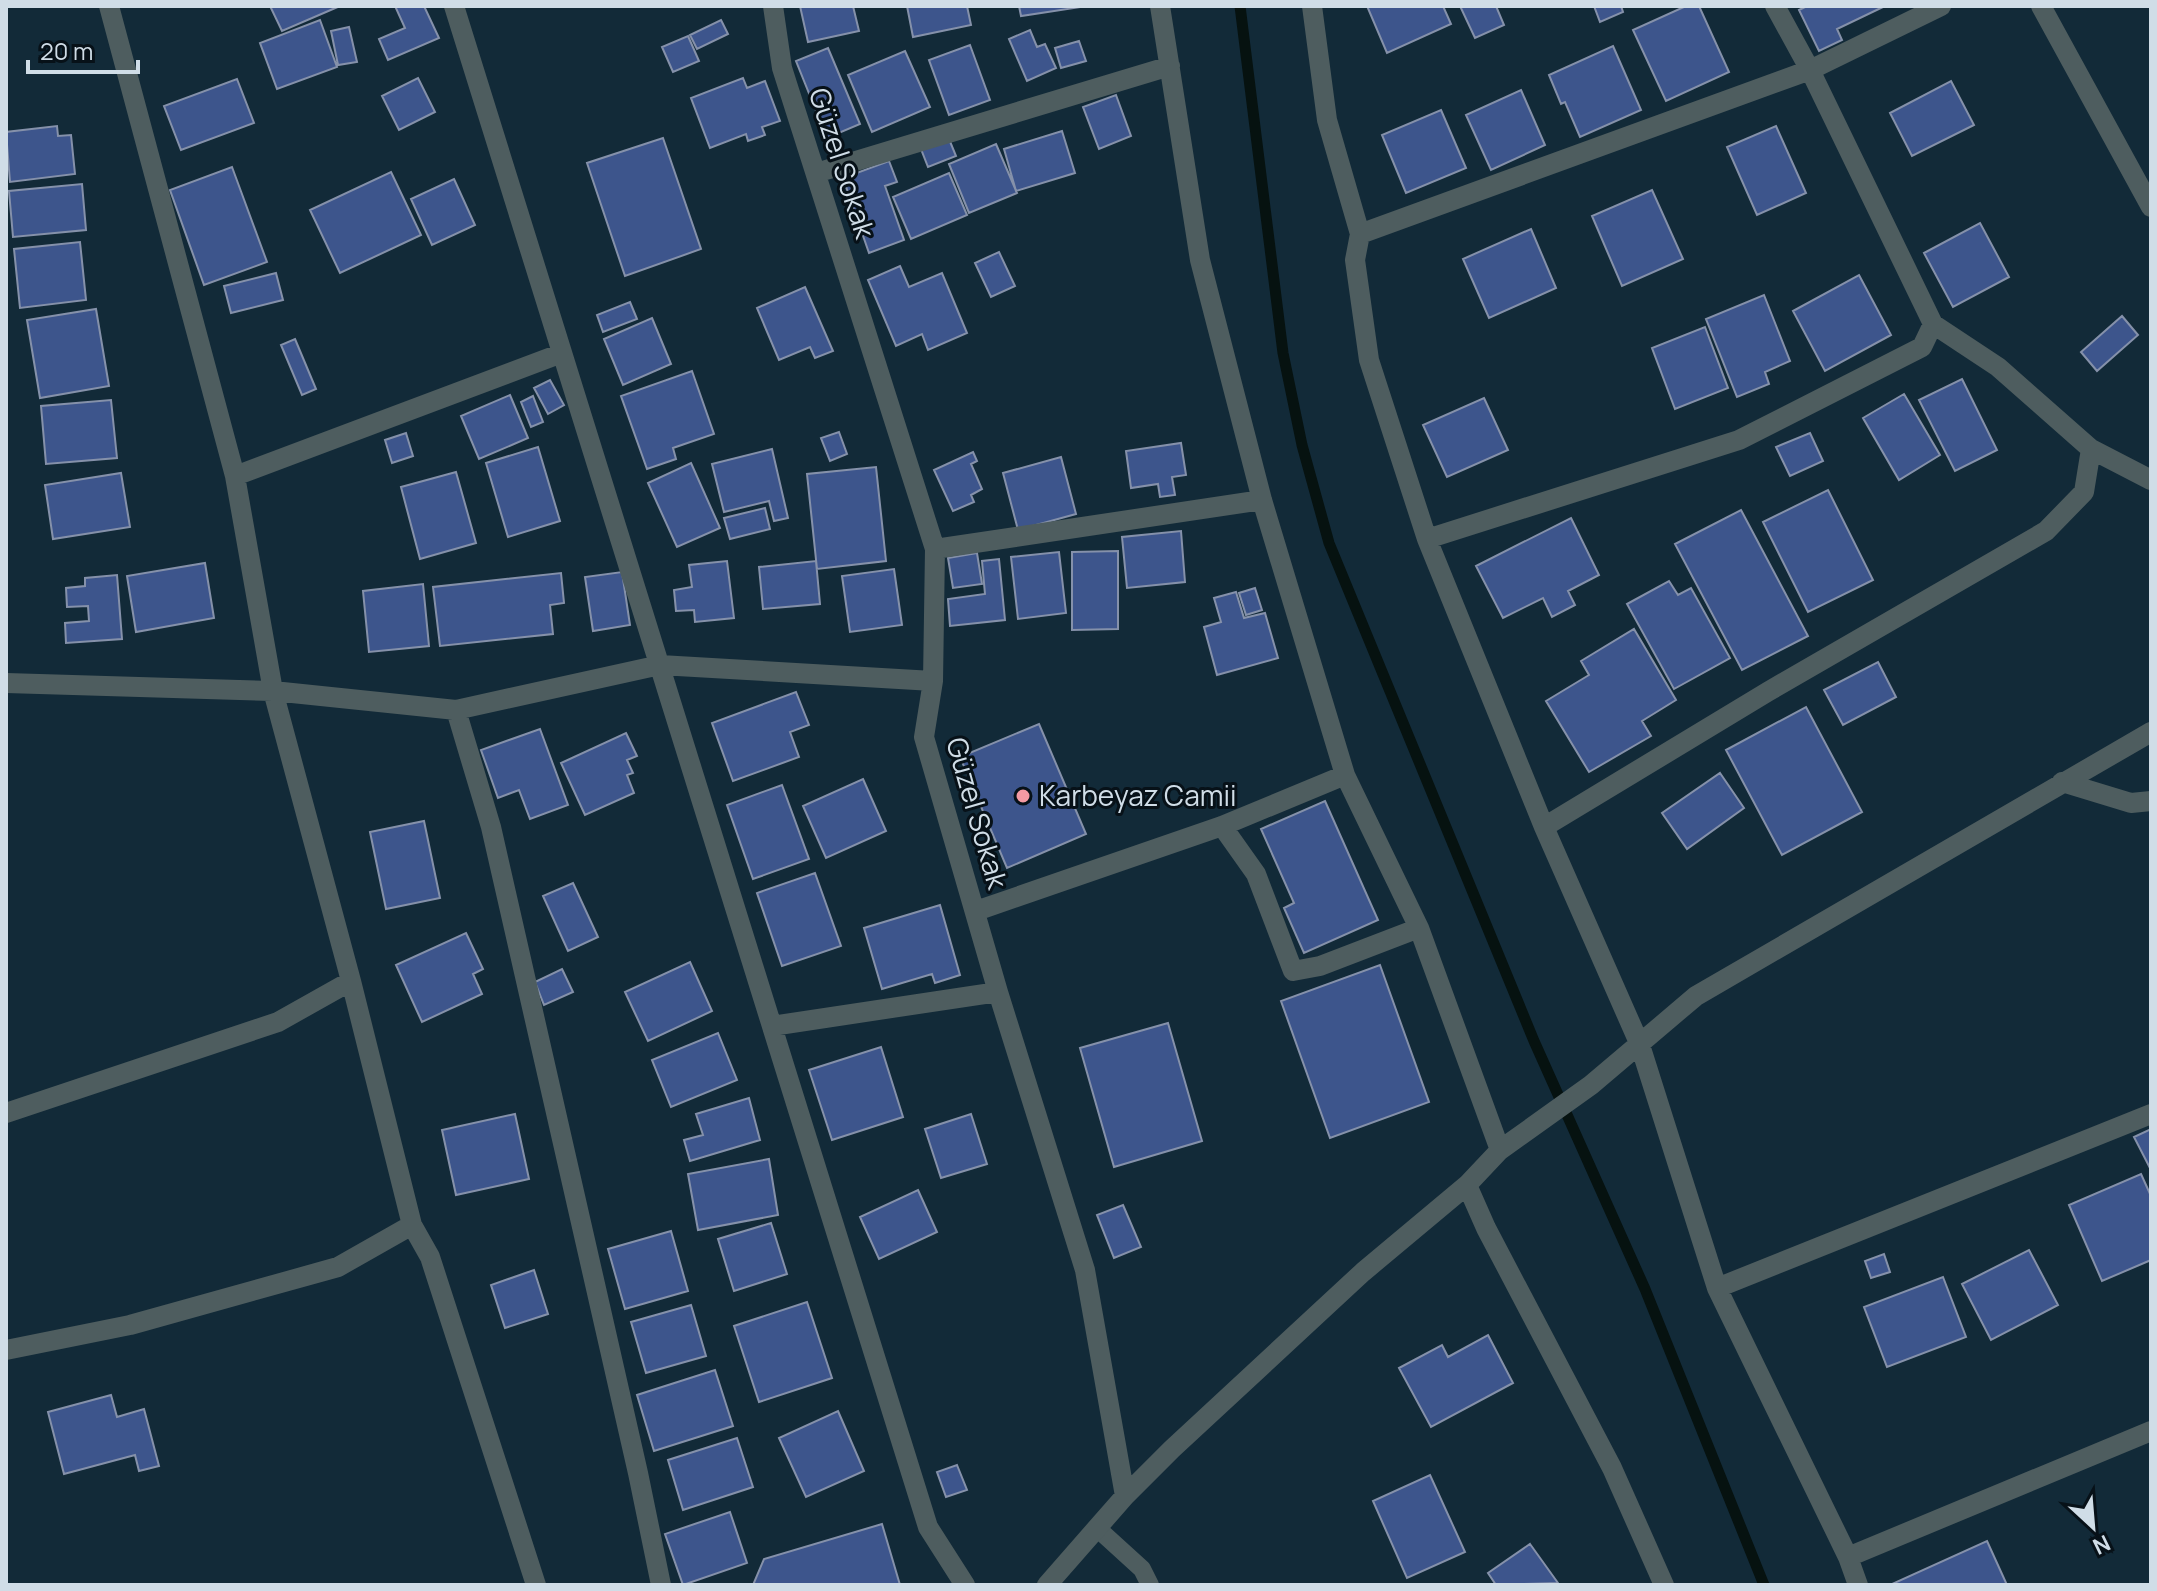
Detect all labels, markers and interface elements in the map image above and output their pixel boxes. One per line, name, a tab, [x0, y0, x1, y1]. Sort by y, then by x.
scale bar	[28, 24, 138, 74]
text: 20 m	[40, 34, 93, 67]
street label: Güzel Sokak	[801, 83, 885, 244]
street label: Güzel Sokak	[938, 733, 1018, 894]
place label: Karbeyaz Camii	[1039, 776, 1237, 814]
marker: Karbeyaz Camii	[1014, 787, 1032, 805]
north arrow	[2053, 1487, 2133, 1567]
text: N	[2088, 1528, 2115, 1562]

